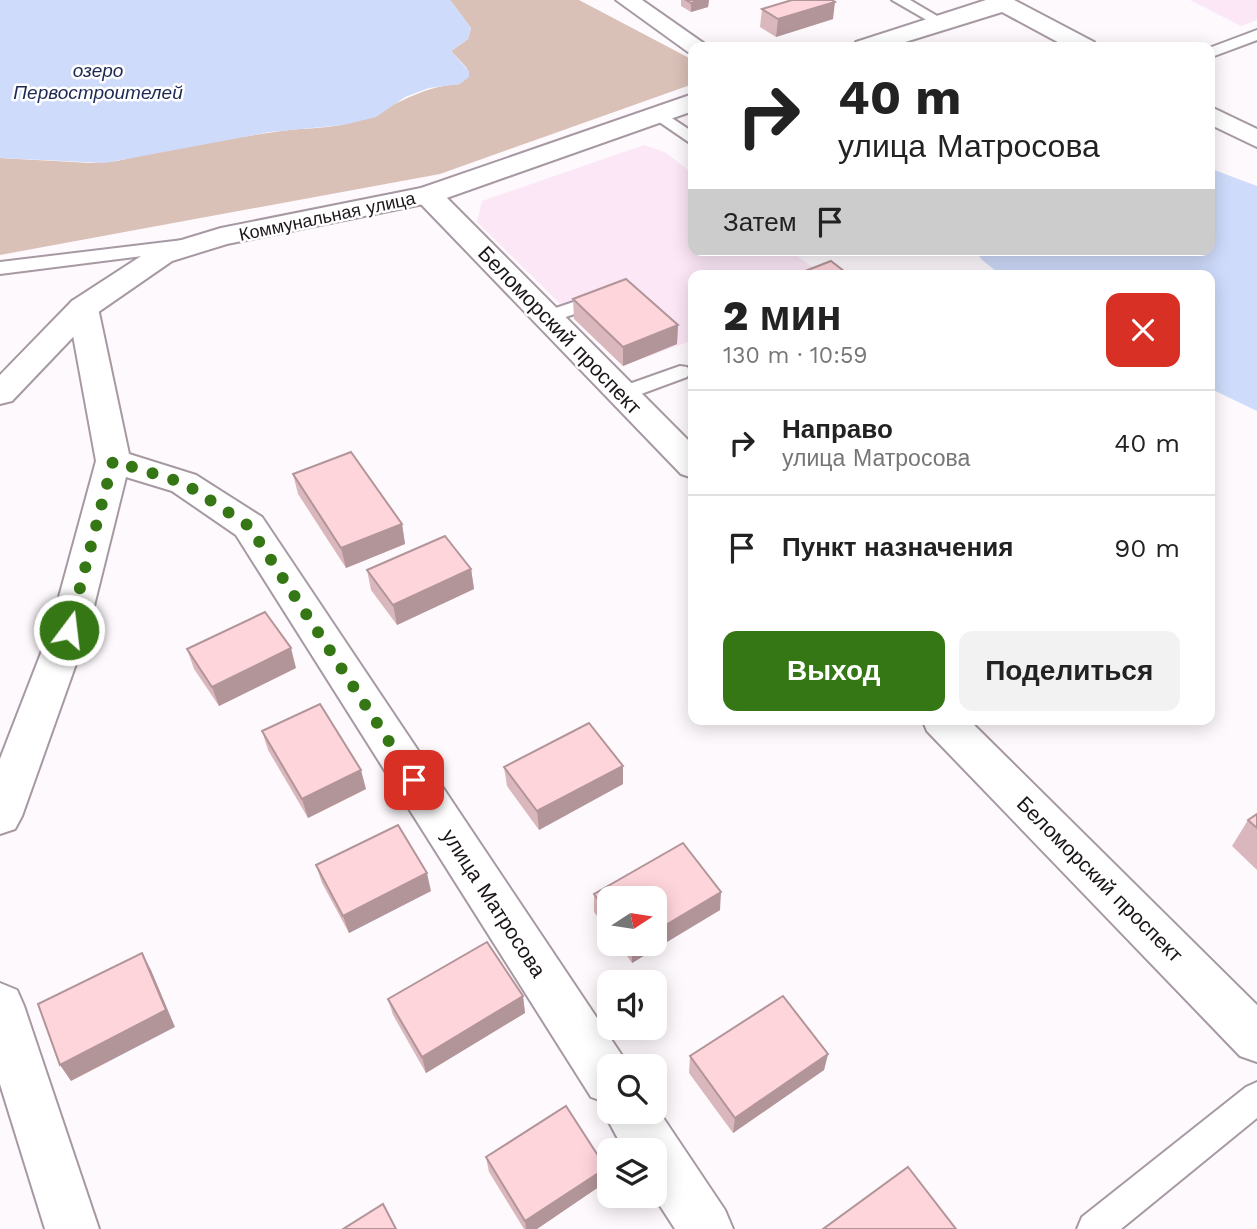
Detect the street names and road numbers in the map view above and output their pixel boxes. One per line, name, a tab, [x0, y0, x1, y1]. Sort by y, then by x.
street label: Коммунальная улица	[237, 187, 418, 245]
street label: Беломорский проспект	[473, 241, 647, 420]
street label: Беломорский проспект	[1012, 791, 1188, 967]
street label: улица Матросова	[437, 824, 551, 982]

